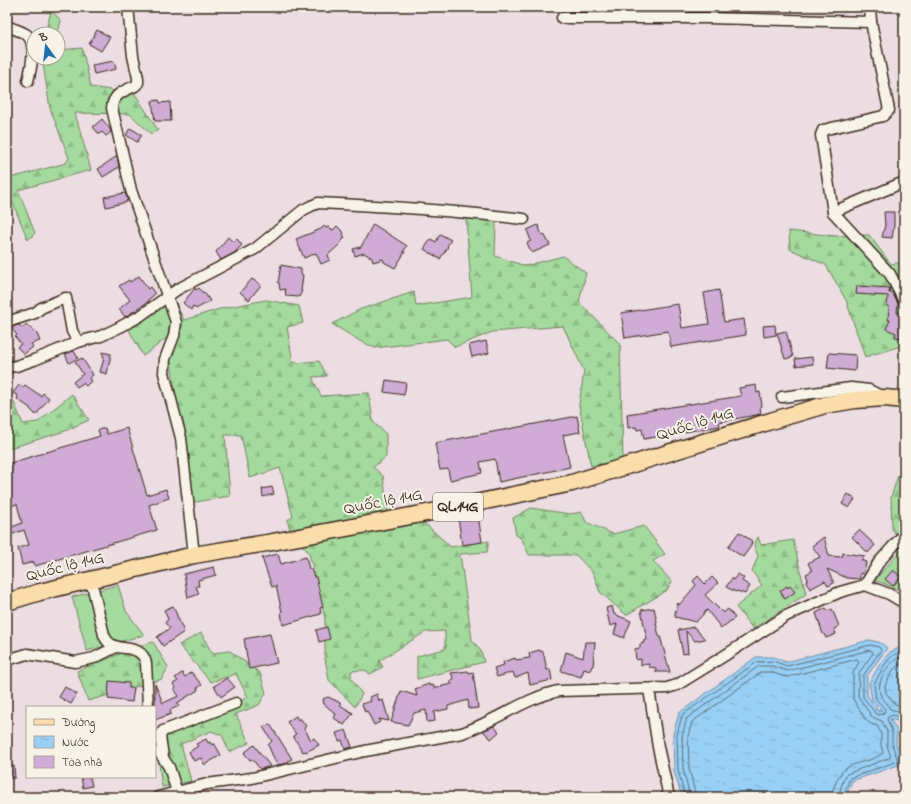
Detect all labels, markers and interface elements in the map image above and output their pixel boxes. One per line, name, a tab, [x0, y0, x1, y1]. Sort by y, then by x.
north arrow	[26, 26, 66, 66]
text: B	[37, 28, 50, 46]
street label: Quốc lộ 14G	[653, 400, 737, 448]
street label: Quốc lộ 14G	[341, 482, 425, 522]
road number: QL.14G	[433, 493, 483, 521]
street label: Quốc lộ 14G	[23, 545, 107, 589]
legend	[26, 706, 156, 778]
text: Đường	[61, 714, 95, 733]
text: Nước	[62, 734, 89, 752]
text: Tòa nhà	[62, 754, 102, 772]

